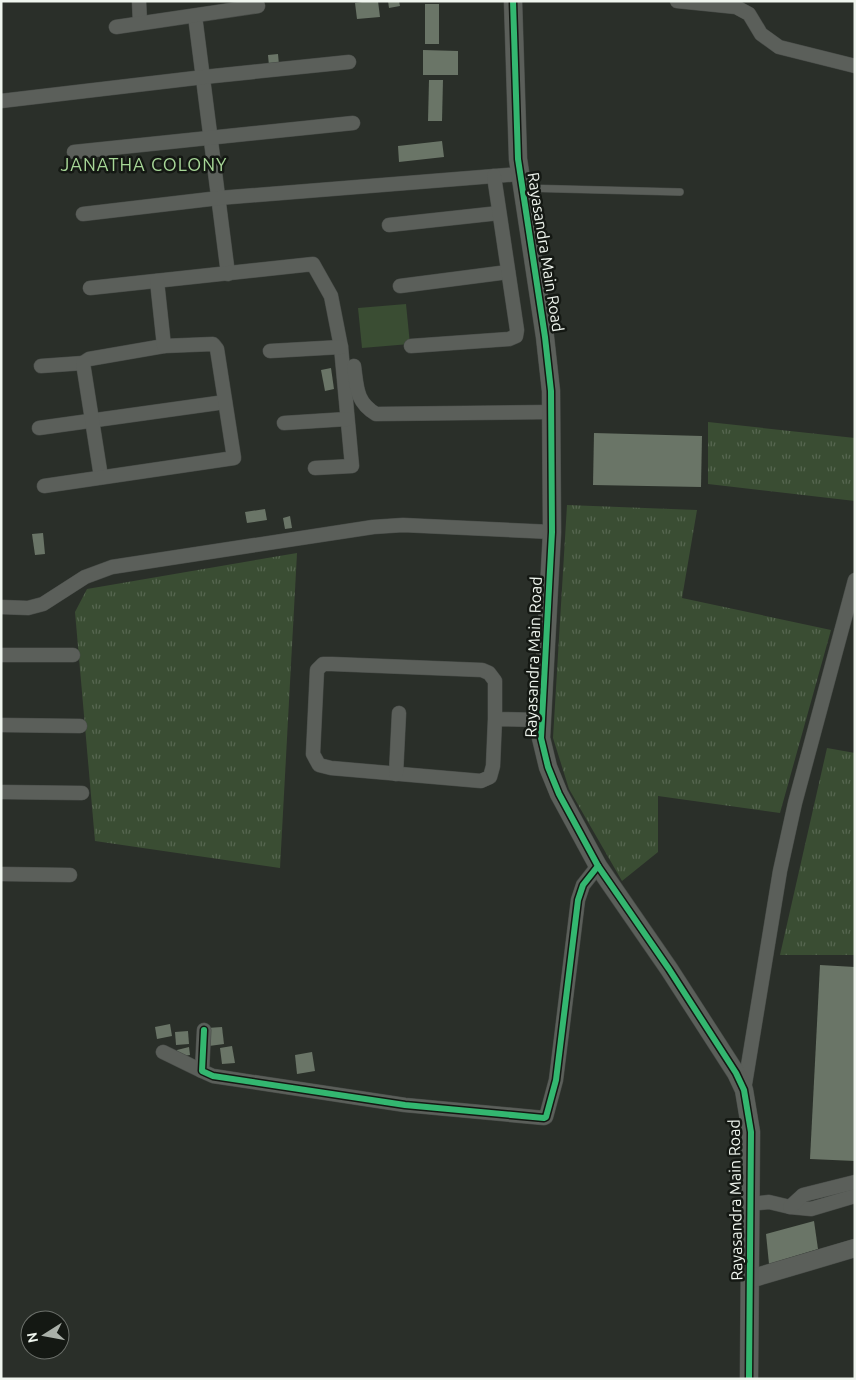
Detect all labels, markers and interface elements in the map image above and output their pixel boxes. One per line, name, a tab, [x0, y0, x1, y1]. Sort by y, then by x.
district label: JANATHA COLONY	[60, 154, 228, 174]
street label: Rayasandra Main Road	[524, 171, 568, 333]
street label: Rayasandra Main Road	[521, 576, 545, 738]
street label: Rayasandra Main Road	[725, 1119, 745, 1281]
north arrow	[20, 1310, 70, 1360]
text: N	[23, 1331, 41, 1344]

